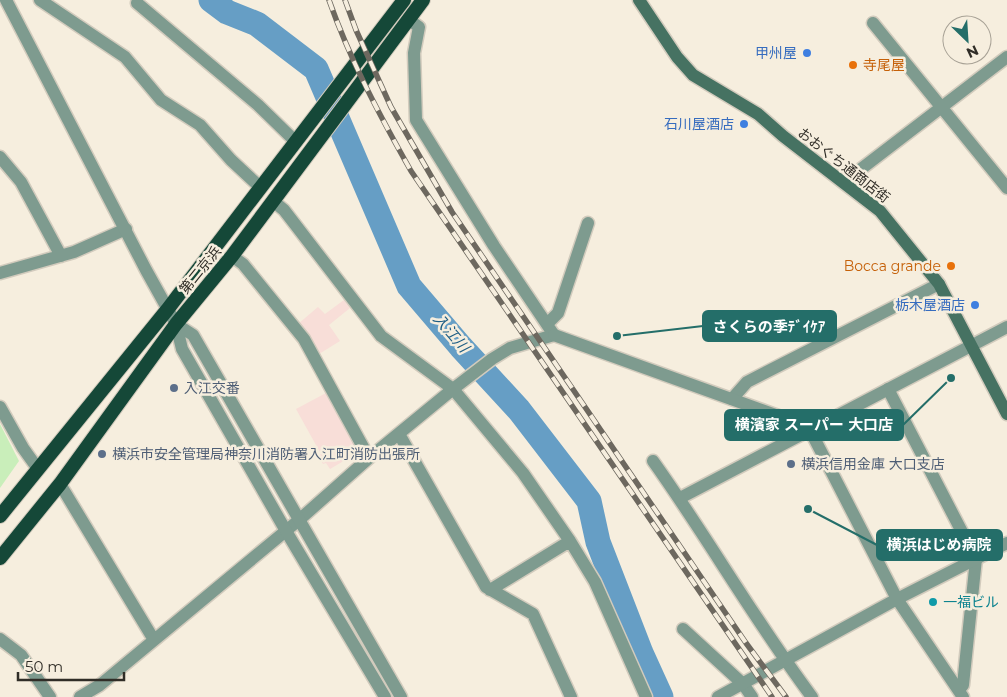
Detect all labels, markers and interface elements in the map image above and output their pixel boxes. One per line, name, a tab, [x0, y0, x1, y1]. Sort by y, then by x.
north arrow	[942, 15, 992, 65]
text: N	[964, 41, 981, 62]
place label: 甲州屋	[755, 44, 797, 62]
marker: 甲州屋	[801, 47, 813, 59]
place label: 寺尾屋	[863, 56, 905, 74]
marker: 寺尾屋	[847, 59, 859, 71]
place label: 石川屋酒店	[664, 115, 734, 133]
marker: 石川屋酒店	[738, 118, 750, 130]
street label: おおぐち通商店街	[794, 123, 894, 207]
street label: 第二京浜	[175, 243, 225, 297]
place label: Bocca grande	[844, 257, 941, 275]
marker: Bocca grande	[945, 260, 957, 272]
place label: 栃木屋酒店	[895, 296, 965, 314]
marker: 栃木屋酒店	[969, 299, 981, 311]
water label: 入江川	[429, 309, 475, 357]
callout: さくらの季ﾃﾞｲｹｱ	[703, 311, 836, 341]
text: さくらの季ﾃﾞｲｹｱ	[713, 317, 826, 336]
place label: 入江交番	[184, 379, 240, 397]
marker: 入江交番	[168, 382, 180, 394]
callout: 横濱家 スーパー 大口店	[725, 410, 903, 440]
text: 横濱家 スーパー 大口店	[735, 415, 893, 434]
place label: 横浜市安全管理局神奈川消防署入江町消防出張所	[112, 445, 420, 463]
marker: 横浜市安全管理局神奈川消防署入江町消防出張所	[96, 448, 108, 460]
place label: 横浜信用金庫 大口支店	[801, 455, 945, 473]
marker: 横浜信用金庫 大口支店	[785, 458, 797, 470]
callout: 横浜はじめ病院	[877, 530, 1002, 560]
text: 横浜はじめ病院	[886, 535, 992, 554]
place label: 一福ビル	[943, 593, 999, 611]
marker: 一福ビル	[927, 596, 939, 608]
scale bar	[18, 650, 124, 682]
text: 50 m	[25, 657, 63, 676]

